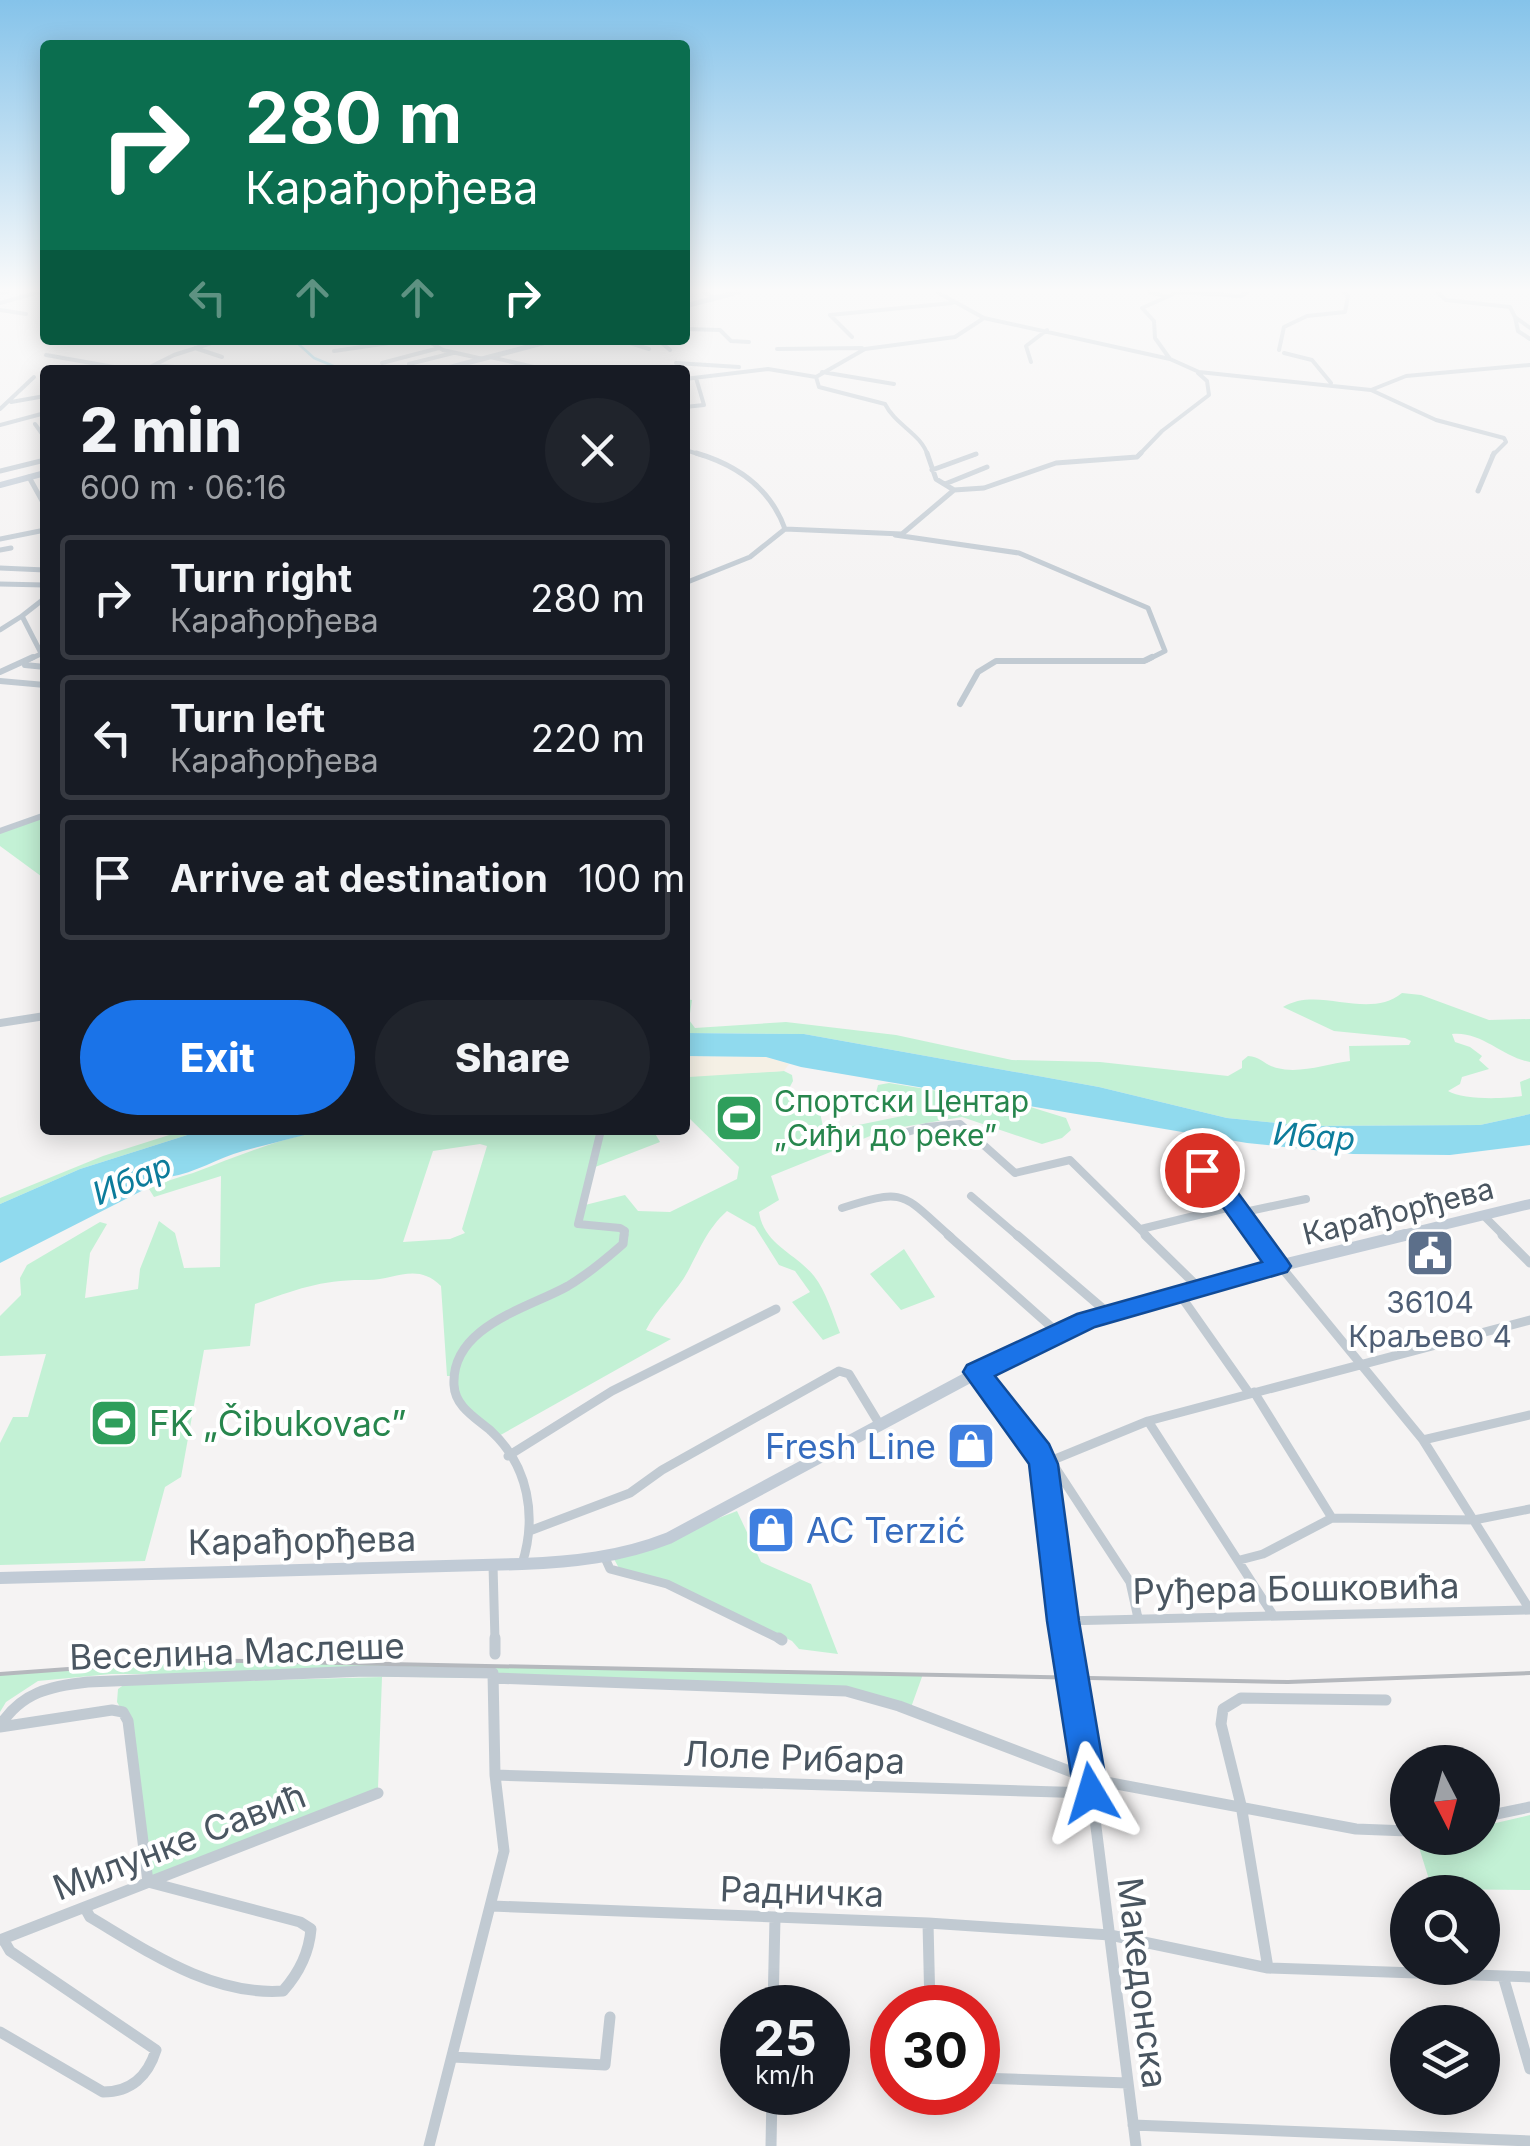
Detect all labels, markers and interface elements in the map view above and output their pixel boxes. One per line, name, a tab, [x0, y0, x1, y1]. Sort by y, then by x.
text: 280 m	[245, 75, 462, 160]
icon: right	[80, 80, 210, 210]
text: Карађорђева	[245, 160, 538, 215]
icon: left	[180, 270, 235, 325]
icon: ahead	[285, 270, 340, 325]
icon: ahead	[390, 270, 445, 325]
icon: right	[495, 270, 550, 325]
text: 2 min	[80, 394, 242, 466]
button: close	[545, 398, 650, 503]
text: 600 m · 06:16	[80, 468, 287, 507]
text: Turn right	[170, 555, 352, 601]
icon: right	[85, 570, 140, 625]
text: 280 m	[530, 575, 645, 621]
text: Карађорђева	[170, 601, 379, 640]
text: Turn left	[170, 695, 325, 741]
icon: left	[85, 710, 140, 765]
text: 220 m	[531, 715, 645, 761]
text: Карађорђева	[170, 741, 379, 780]
icon: arrive	[85, 850, 140, 905]
text: Arrive at destination	[170, 855, 548, 901]
text: 100 m	[578, 855, 685, 901]
button: Exit	[80, 1000, 355, 1115]
button: Share	[375, 1000, 650, 1115]
place label: Спортски Центар „Сиђи до реке”	[774, 1083, 1029, 1153]
sports icon: Спортски Центар „Сиђи до реке”	[713, 1092, 765, 1144]
water label: Ибар	[1272, 1114, 1356, 1158]
pin	[1160, 1128, 1245, 1213]
icon: arrive	[1175, 1143, 1230, 1198]
water label: Ибар	[86, 1145, 178, 1213]
street label: Карађорђева	[1299, 1170, 1497, 1252]
public building icon: 36104 Краљево 4	[1404, 1227, 1456, 1279]
place label: 36104 Краљево 4	[1348, 1284, 1512, 1354]
sports icon: FK „Čibukovac”	[88, 1397, 140, 1449]
place label: FK „Čibukovac”	[149, 1402, 406, 1444]
shop icon: Fresh Line	[945, 1420, 997, 1472]
place label: Fresh Line	[765, 1425, 936, 1467]
shop icon: AC Terzić	[745, 1504, 797, 1556]
place label: AC Terzić	[806, 1509, 966, 1551]
street label: Карађорђева	[188, 1517, 416, 1563]
street label: Руђера Бошковића	[1132, 1564, 1460, 1612]
street label: Веселина Маслеше	[69, 1624, 405, 1678]
street label: Лоле Рибара	[682, 1732, 906, 1782]
position arrow	[1039, 1741, 1143, 1845]
north arrow	[1390, 1745, 1500, 1855]
map controls	[1390, 1745, 1500, 2115]
street label: Милунке Савић	[47, 1774, 311, 1908]
street label: Радничка	[719, 1867, 885, 1915]
street label: Македонска	[1109, 1875, 1177, 2091]
button: search	[1390, 1875, 1500, 1985]
speed limit sign: 30	[870, 1985, 1000, 2115]
button: layers	[1390, 2005, 1500, 2115]
text: 25	[753, 2008, 817, 2068]
text: km/h	[755, 2060, 815, 2090]

